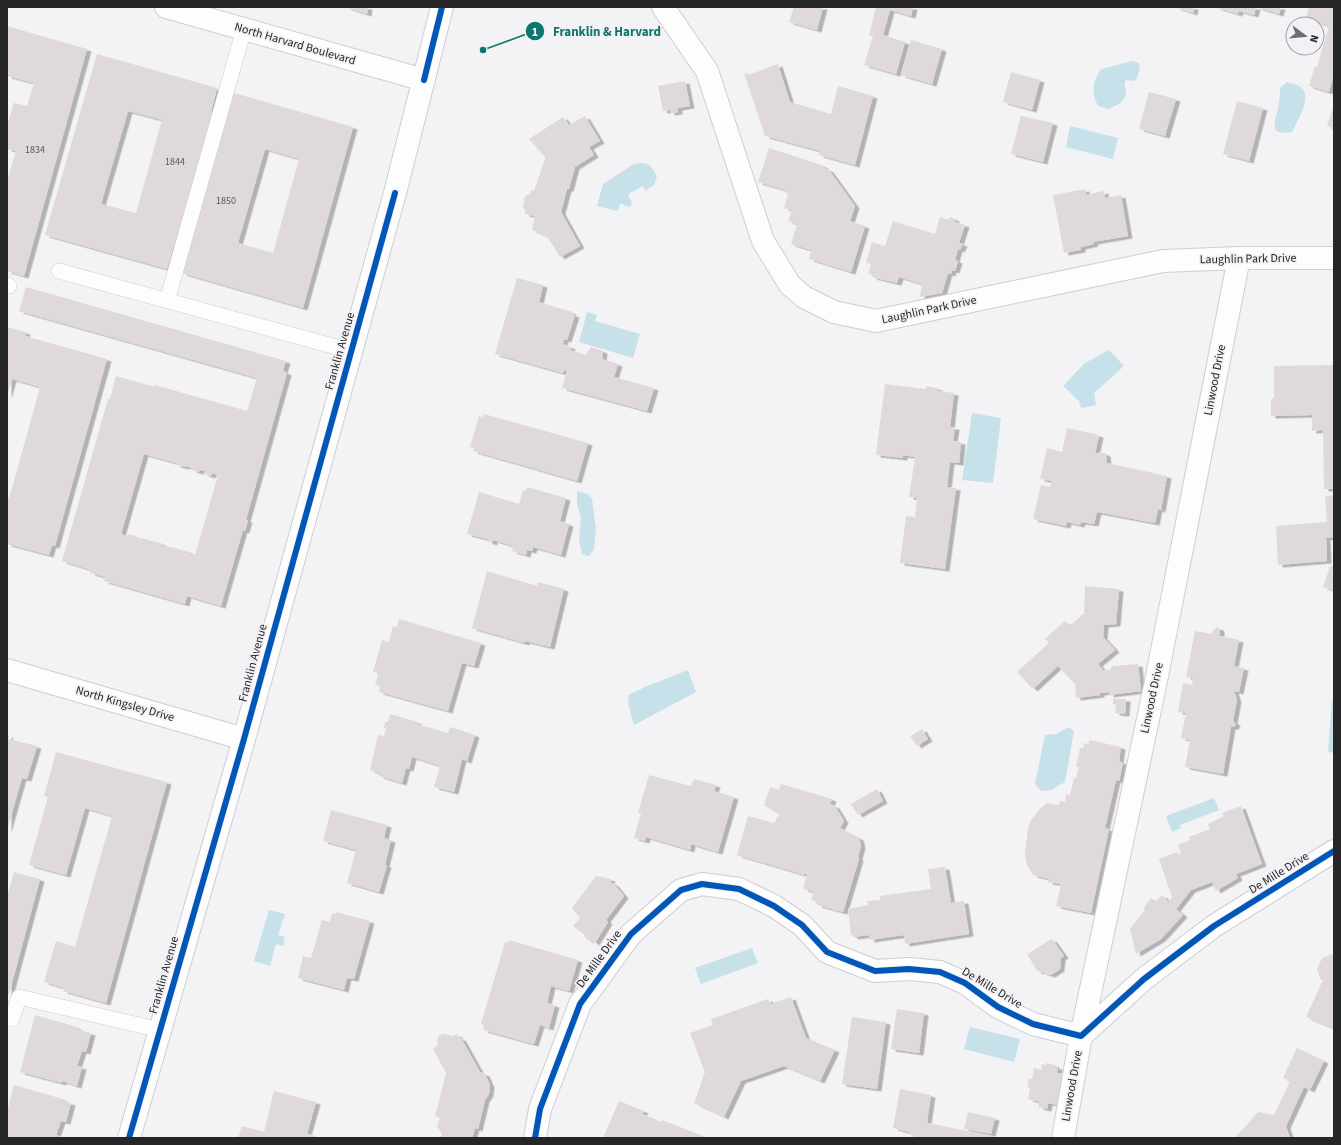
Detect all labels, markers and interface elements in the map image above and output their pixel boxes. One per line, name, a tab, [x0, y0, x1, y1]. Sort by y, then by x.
north arrow	[1285, 16, 1325, 56]
street label: North Harvard Boulevard	[232, 19, 358, 69]
callout: Franklin & Harvard	[525, 19, 670, 44]
text: Franklin & Harvard	[553, 23, 661, 41]
text: 1	[532, 24, 538, 41]
text: N	[1306, 33, 1322, 44]
house number: 1834	[25, 143, 45, 157]
house number: 1844	[165, 155, 185, 169]
house number: 1850	[216, 194, 236, 208]
street label: Laughlin Park Drive	[1199, 250, 1297, 268]
street label: Laughlin Park Drive	[880, 292, 978, 328]
street label: Franklin Avenue	[321, 310, 359, 392]
street label: Linwood Drive	[1200, 343, 1230, 417]
street label: Franklin Avenue	[234, 622, 272, 704]
street label: Linwood Drive	[1136, 661, 1168, 735]
street label: North Kingsley Drive	[74, 682, 176, 726]
street label: De Mille Drive	[1246, 848, 1312, 898]
street label: De Mille Drive	[572, 927, 626, 991]
street label: Franklin Avenue	[145, 934, 183, 1016]
street label: De Mille Drive	[959, 963, 1026, 1013]
street label: Linwood Drive	[1057, 1049, 1087, 1123]

